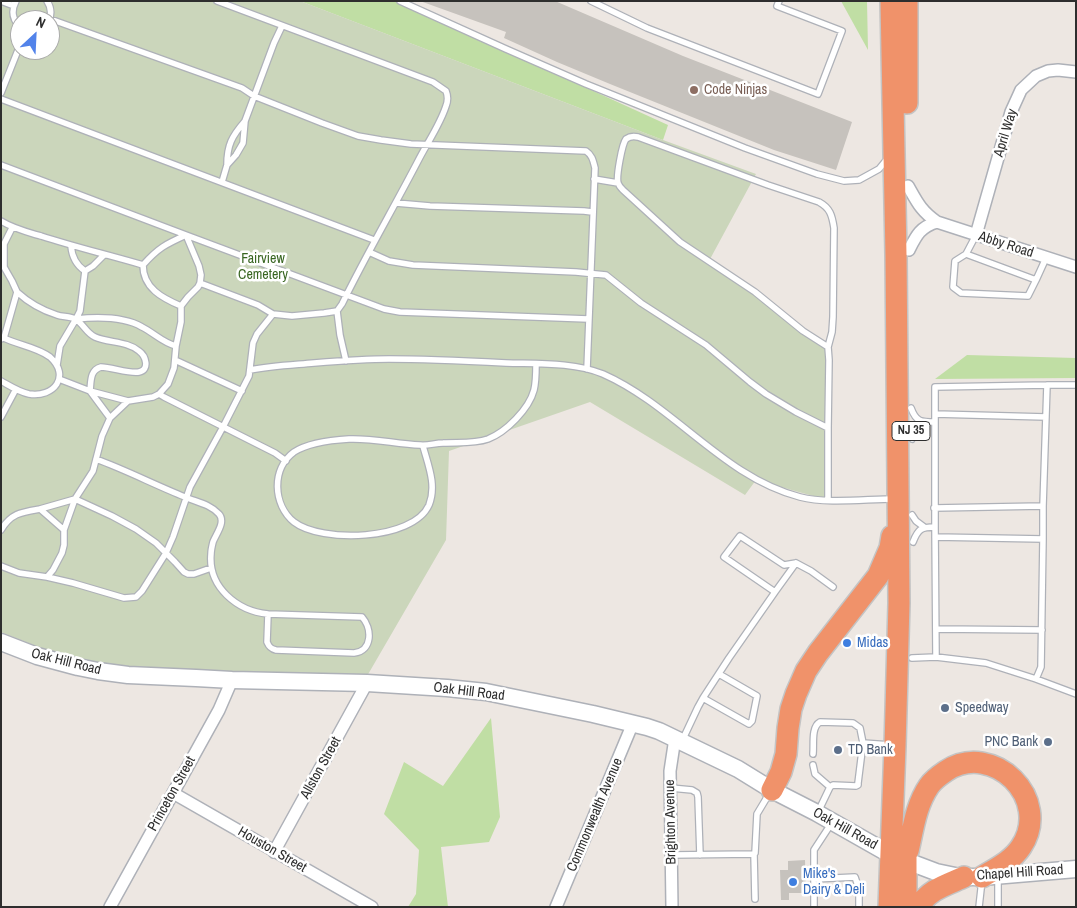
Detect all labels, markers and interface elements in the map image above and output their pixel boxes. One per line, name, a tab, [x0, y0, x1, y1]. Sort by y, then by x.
north arrow	[10, 10, 60, 60]
text: N	[33, 12, 48, 32]
place label: Code Ninjas	[704, 82, 767, 98]
marker: Code Ninjas	[688, 84, 700, 96]
street label: April Way	[991, 107, 1021, 159]
street label: Abby Road	[976, 228, 1036, 262]
park label: Fairview Cemetery	[238, 251, 288, 284]
road number: NJ 35	[892, 422, 930, 441]
place label: Midas	[857, 635, 888, 651]
marker: Midas	[841, 637, 853, 649]
street label: Oak Hill Road	[29, 645, 103, 679]
street label: Oak Hill Road	[433, 679, 505, 705]
place label: Speedway	[955, 700, 1009, 716]
marker: Speedway	[939, 702, 951, 714]
street label: Allston Street	[297, 734, 345, 802]
place label: PNC Bank	[984, 734, 1038, 750]
marker: PNC Bank	[1042, 736, 1054, 748]
place label: TD Bank	[848, 742, 893, 758]
marker: TD Bank	[832, 744, 844, 756]
street label: Princeton Street	[145, 754, 199, 834]
street label: Commonwealth Avenue	[563, 756, 627, 874]
street label: Brighton Avenue	[662, 779, 680, 865]
street label: Oak Hill Road	[810, 804, 880, 854]
street label: Houston Street	[235, 824, 309, 876]
street label: Chapel Hill Road	[976, 862, 1064, 884]
place label: Mike's Dairy & Deli	[803, 866, 865, 899]
marker: Mike's Dairy & Deli	[787, 876, 799, 888]

